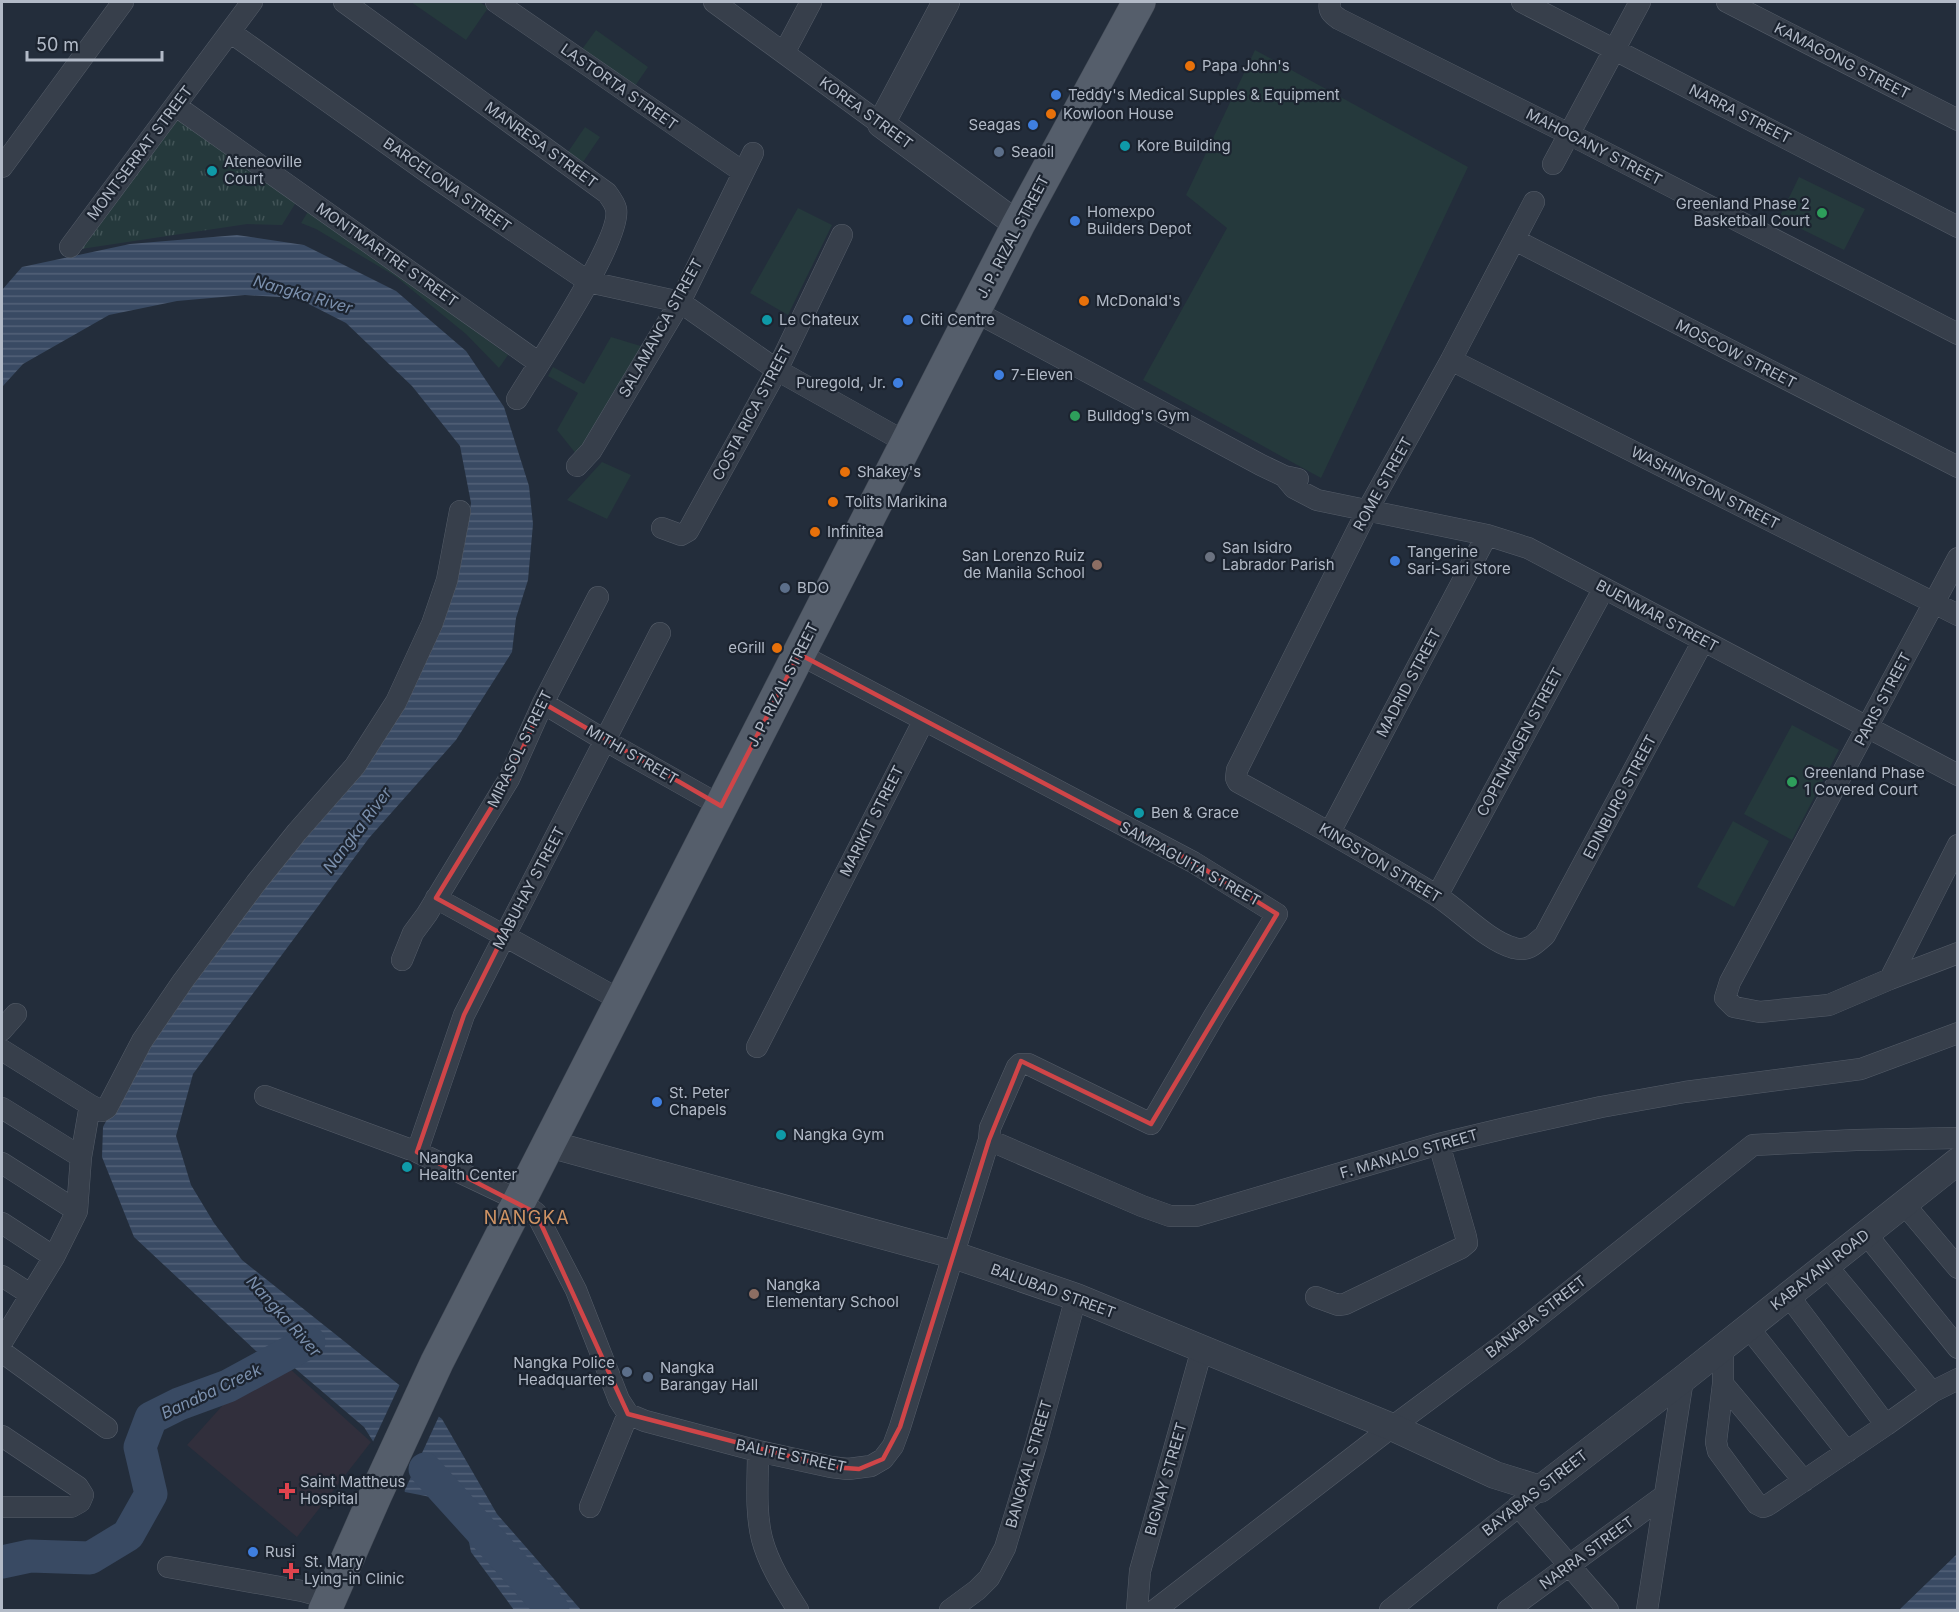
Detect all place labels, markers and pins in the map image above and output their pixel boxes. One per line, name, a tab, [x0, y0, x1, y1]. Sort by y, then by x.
place label: Papa John's	[1202, 56, 1290, 75]
marker: Papa John's	[1183, 59, 1197, 73]
place label: Teddy's Medical Supples & Equipment	[1068, 85, 1340, 104]
marker: Teddy's Medical Supples & Equipment	[1049, 88, 1063, 102]
place label: Kowloon House	[1063, 104, 1174, 123]
marker: Kowloon House	[1044, 107, 1058, 121]
place label: Seagas	[969, 115, 1021, 134]
marker: Seagas	[1026, 118, 1040, 132]
place label: Kore Building	[1137, 136, 1231, 155]
marker: Kore Building	[1118, 139, 1132, 153]
place label: Seaoil	[1011, 142, 1054, 161]
marker: Seaoil	[992, 145, 1006, 159]
place label: Ateneoville Court	[224, 152, 302, 188]
marker: Ateneoville Court	[205, 164, 219, 178]
place label: Greenland Phase 2 Basketball Court	[1676, 194, 1810, 230]
place label: Homexpo Builders Depot	[1087, 202, 1191, 238]
marker: Greenland Phase 2 Basketball Court	[1815, 206, 1829, 220]
marker: Homexpo Builders Depot	[1068, 214, 1082, 228]
place label: McDonald's	[1096, 291, 1181, 310]
marker: McDonald's	[1077, 294, 1091, 308]
place label: Le Chateux	[779, 310, 859, 329]
place label: Citi Centre	[920, 310, 995, 329]
marker: Le Chateux	[760, 313, 774, 327]
marker: Citi Centre	[901, 313, 915, 327]
place label: 7-Eleven	[1011, 365, 1073, 384]
marker: 7-Eleven	[992, 368, 1006, 382]
place label: Puregold, Jr.	[796, 373, 886, 392]
marker: Puregold, Jr.	[891, 376, 905, 390]
place label: Bulldog's Gym	[1087, 406, 1190, 425]
marker: Bulldog's Gym	[1068, 409, 1082, 423]
place label: Shakey's	[857, 462, 921, 481]
marker: Shakey's	[838, 465, 852, 479]
place label: Tolits Marikina	[845, 492, 947, 511]
marker: Tolits Marikina	[826, 495, 840, 509]
place label: Infinitea	[827, 522, 884, 541]
marker: Infinitea	[808, 525, 822, 539]
place label: San Isidro Labrador Parish	[1222, 538, 1335, 574]
place label: Tangerine Sari-Sari Store	[1407, 542, 1511, 578]
place label: San Lorenzo Ruiz de Manila School	[962, 546, 1085, 582]
marker: San Isidro Labrador Parish	[1203, 550, 1217, 564]
marker: Tangerine Sari-Sari Store	[1388, 554, 1402, 568]
marker: San Lorenzo Ruiz de Manila School	[1090, 558, 1104, 572]
place label: BDO	[797, 578, 829, 597]
marker: BDO	[778, 581, 792, 595]
place label: eGrill	[728, 638, 765, 657]
marker: eGrill	[770, 641, 784, 655]
place label: Greenland Phase 1 Covered Court	[1804, 763, 1925, 799]
marker: Greenland Phase 1 Covered Court	[1785, 775, 1799, 789]
place label: Ben & Grace	[1151, 803, 1239, 822]
marker: Ben & Grace	[1132, 806, 1146, 820]
place label: St. Peter Chapels	[669, 1083, 730, 1119]
marker: St. Peter Chapels	[650, 1095, 664, 1109]
place label: Nangka Gym	[793, 1125, 884, 1144]
marker: Nangka Gym	[774, 1128, 788, 1142]
place label: Nangka Health Center	[419, 1148, 517, 1184]
marker: Nangka Health Center	[400, 1160, 414, 1174]
place label: Nangka Elementary School	[766, 1275, 899, 1311]
marker: Nangka Elementary School	[747, 1287, 761, 1301]
place label: Nangka Police Headquarters	[513, 1353, 615, 1389]
place label: Nangka Barangay Hall	[660, 1358, 758, 1394]
marker: Nangka Police Headquarters	[620, 1365, 634, 1379]
marker: Nangka Barangay Hall	[641, 1370, 655, 1384]
place label: Saint Mattheus Hospital	[300, 1472, 406, 1508]
marker: Saint Mattheus Hospital	[278, 1482, 296, 1500]
place label: Rusi	[265, 1542, 295, 1561]
marker: Rusi	[246, 1545, 260, 1559]
place label: St. Mary Lying-in Clinic	[304, 1552, 405, 1588]
marker: St. Mary Lying-in Clinic	[282, 1562, 300, 1580]

